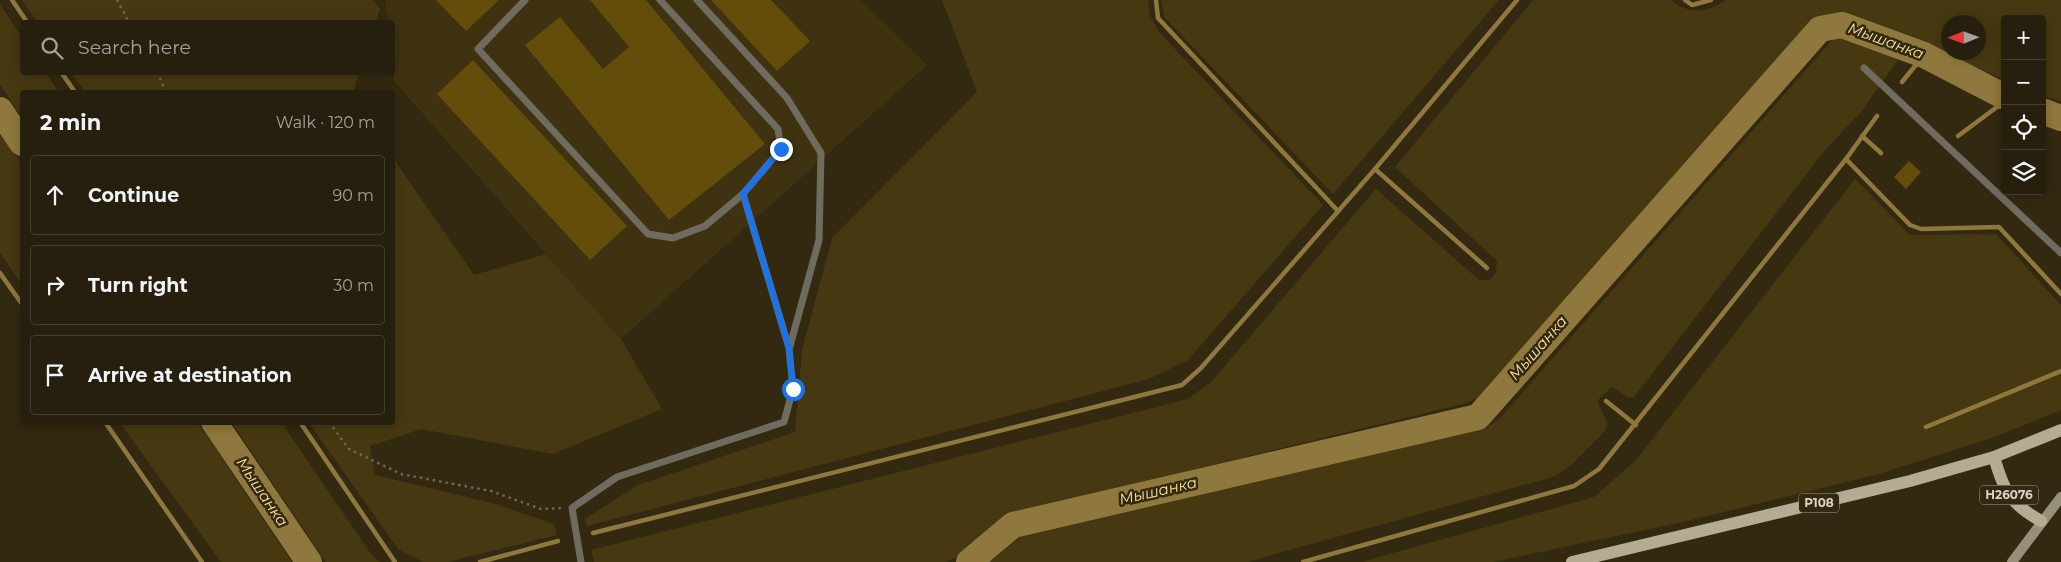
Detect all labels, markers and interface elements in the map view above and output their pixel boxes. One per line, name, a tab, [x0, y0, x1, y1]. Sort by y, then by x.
north arrow	[1941, 15, 1986, 60]
map controls	[2001, 15, 2046, 195]
button: +	[2001, 15, 2046, 60]
water label: Мышанка	[1846, 18, 1927, 63]
search box	[20, 20, 395, 75]
icon: search	[38, 34, 66, 62]
text: Search here	[78, 36, 191, 59]
button: −	[2001, 60, 2046, 105]
button: locate	[2001, 105, 2046, 150]
text: 2 min	[40, 110, 101, 135]
text: Walk · 120 m	[276, 113, 375, 132]
route end	[770, 138, 793, 161]
button: layers	[2001, 150, 2046, 195]
icon: ahead	[41, 181, 69, 209]
text: Continue	[88, 184, 179, 207]
text: 90 m	[332, 186, 374, 205]
icon: right	[41, 271, 69, 299]
text: Turn right	[88, 274, 188, 297]
text: 30 m	[333, 276, 374, 295]
water label: Мышанка	[1504, 311, 1571, 384]
icon: arrive	[41, 361, 69, 389]
text: Arrive at destination	[88, 364, 292, 387]
route start	[782, 378, 805, 401]
water label: Мышанка	[232, 454, 292, 530]
water label: Мышанка	[1117, 472, 1199, 509]
road number: Н26076	[1980, 486, 2038, 504]
road number: Р108	[1799, 493, 1839, 512]

